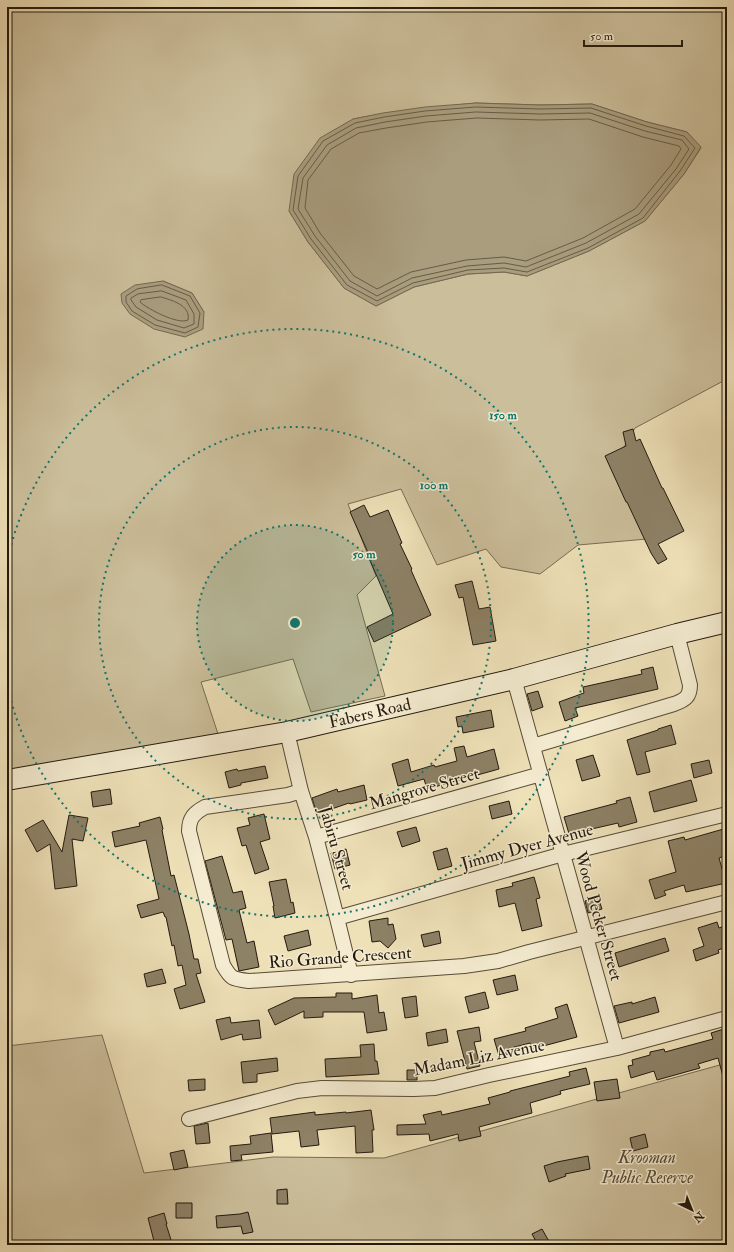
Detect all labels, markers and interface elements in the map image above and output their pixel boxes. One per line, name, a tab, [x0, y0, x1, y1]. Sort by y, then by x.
scale bar	[584, 22, 682, 48]
text: 50 m	[590, 29, 614, 44]
text: 150 m	[489, 408, 517, 423]
text: 100 m	[420, 478, 449, 493]
text: 50 m	[352, 547, 376, 562]
centre of rings	[288, 616, 302, 630]
street label: Fabers Road	[327, 693, 414, 733]
street label: Mangrove Street	[367, 763, 482, 814]
street label: Jabiru Street	[313, 803, 359, 893]
street label: Jimmy Dyer Avenue	[458, 819, 596, 875]
street label: Wood Pecker Street	[570, 848, 627, 984]
street label: Rio Grande Crescent	[268, 942, 413, 973]
street label: Madam Liz Avenue	[412, 1034, 547, 1081]
park label: Krooman Public Reserve	[600, 1147, 693, 1188]
north arrow	[672, 1190, 712, 1230]
text: N	[690, 1208, 707, 1226]

